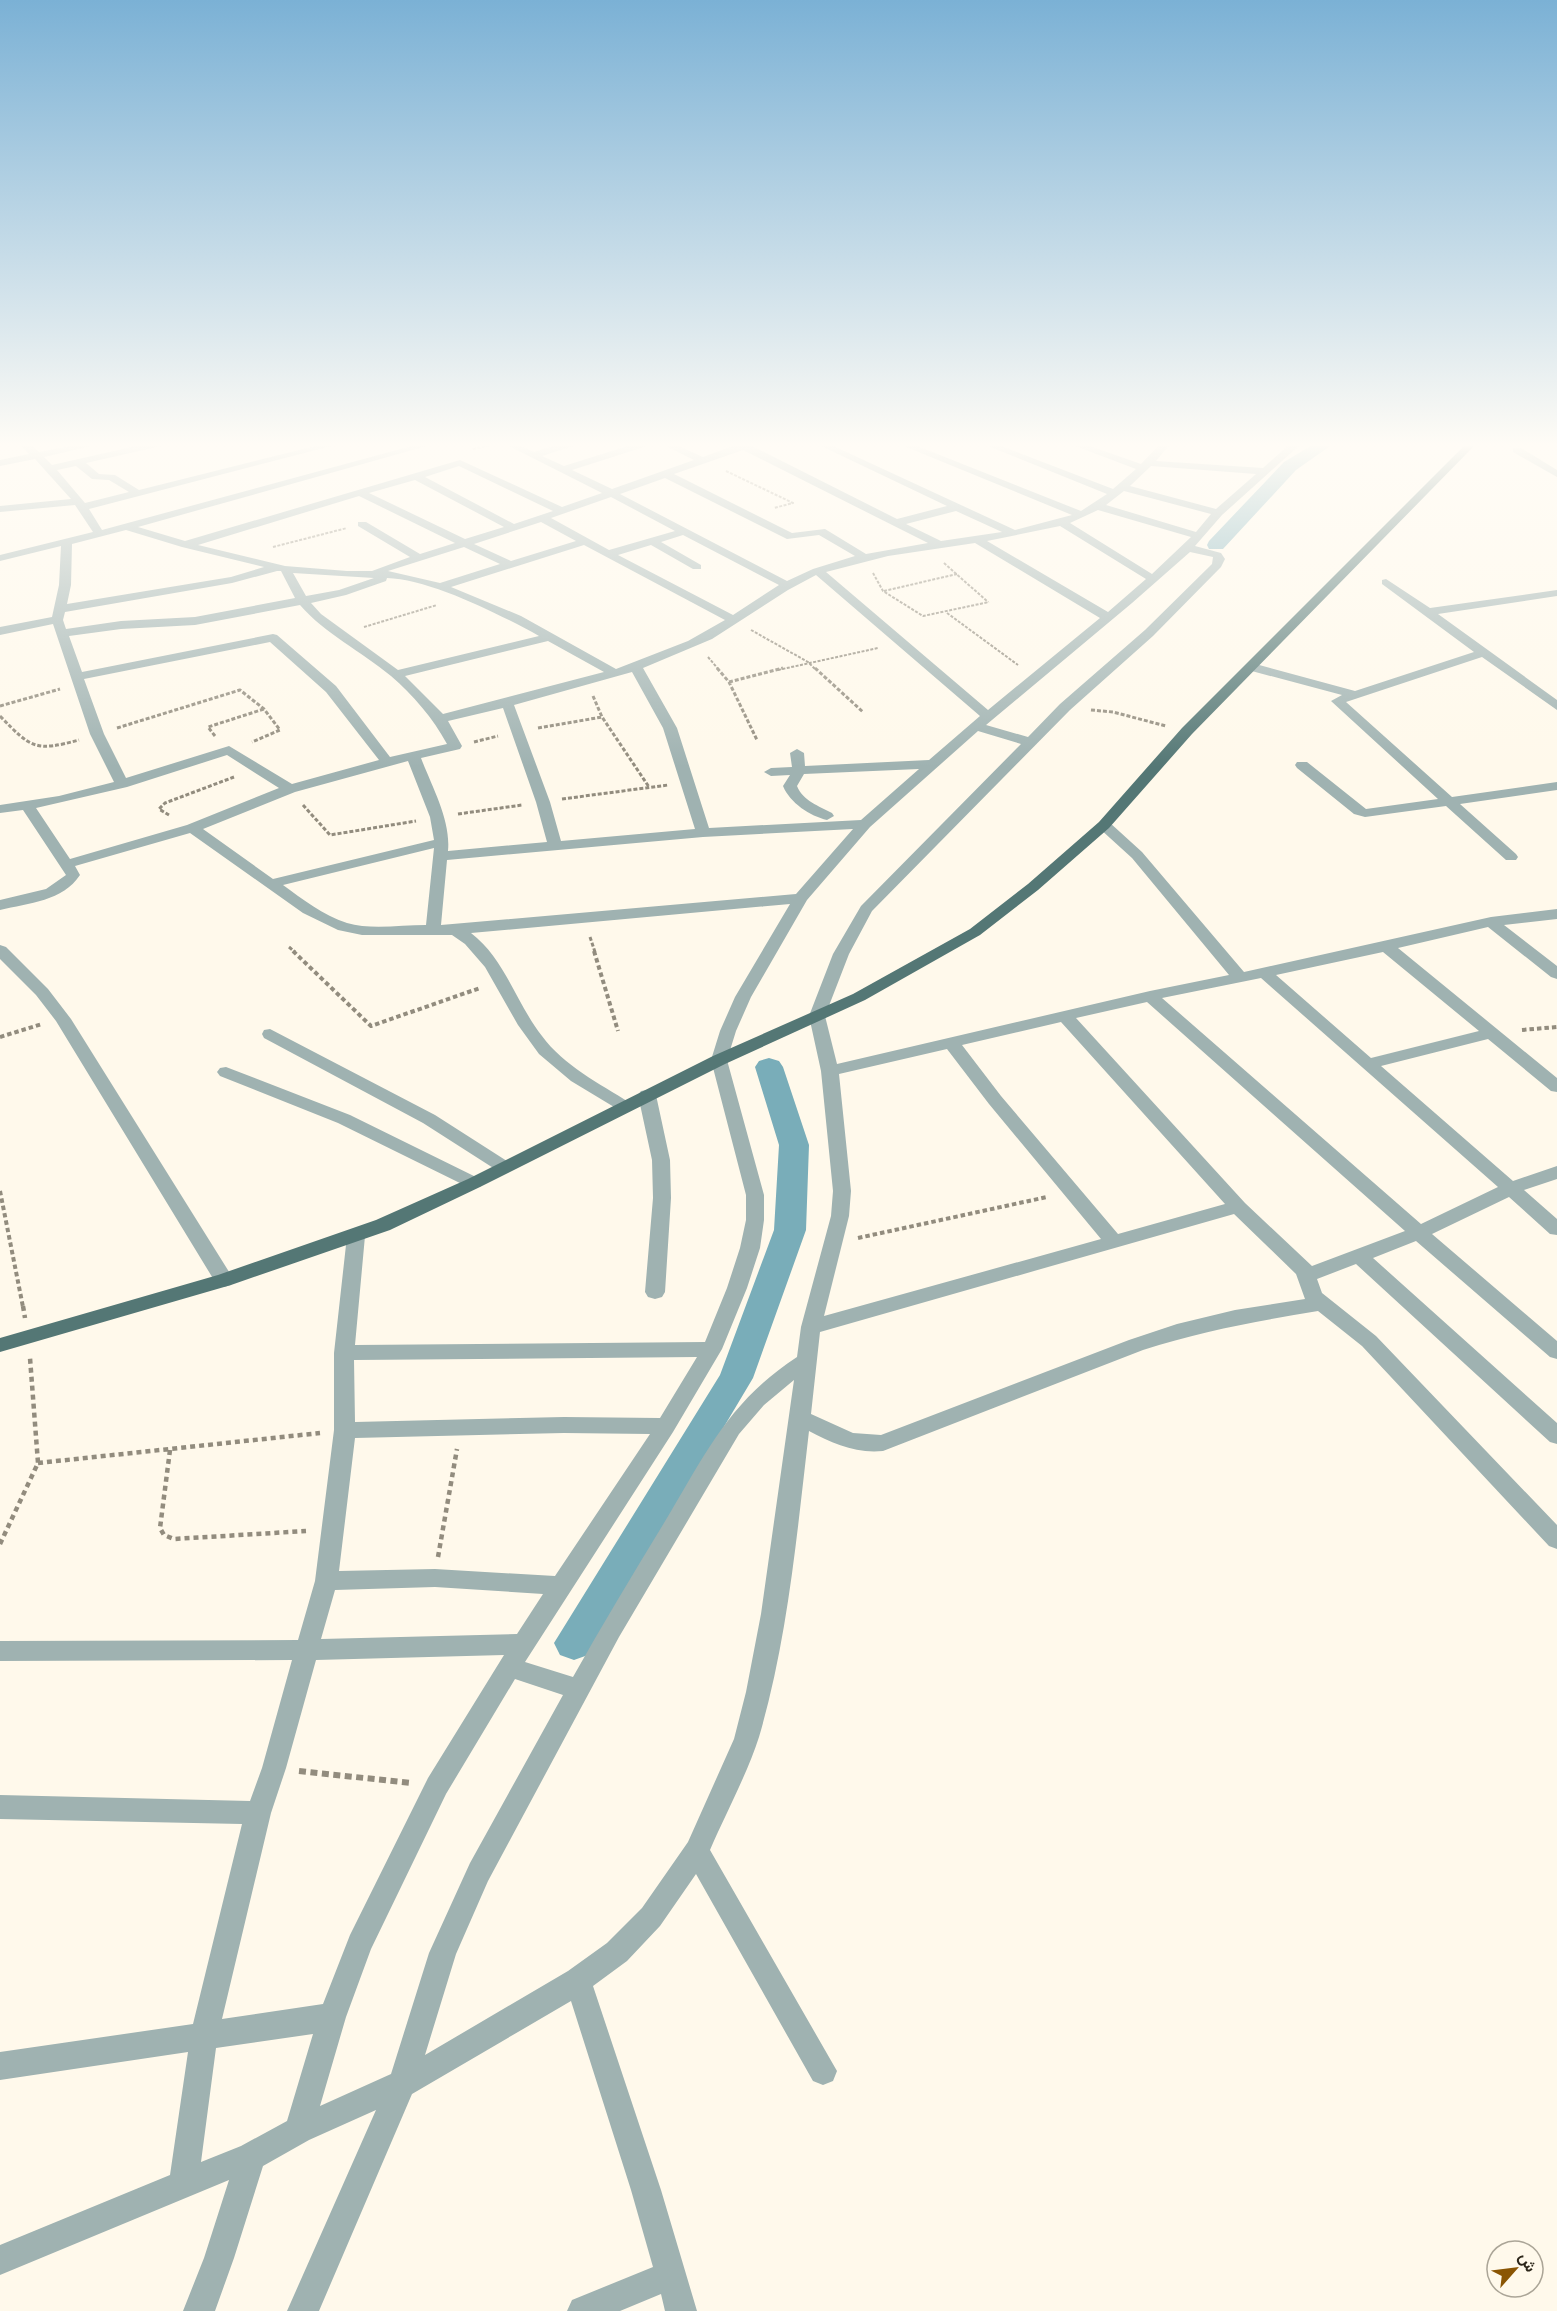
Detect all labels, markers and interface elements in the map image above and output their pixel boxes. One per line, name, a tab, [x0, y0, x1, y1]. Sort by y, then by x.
north arrow	[1485, 2239, 1545, 2299]
text: ش	[1515, 2249, 1542, 2275]

